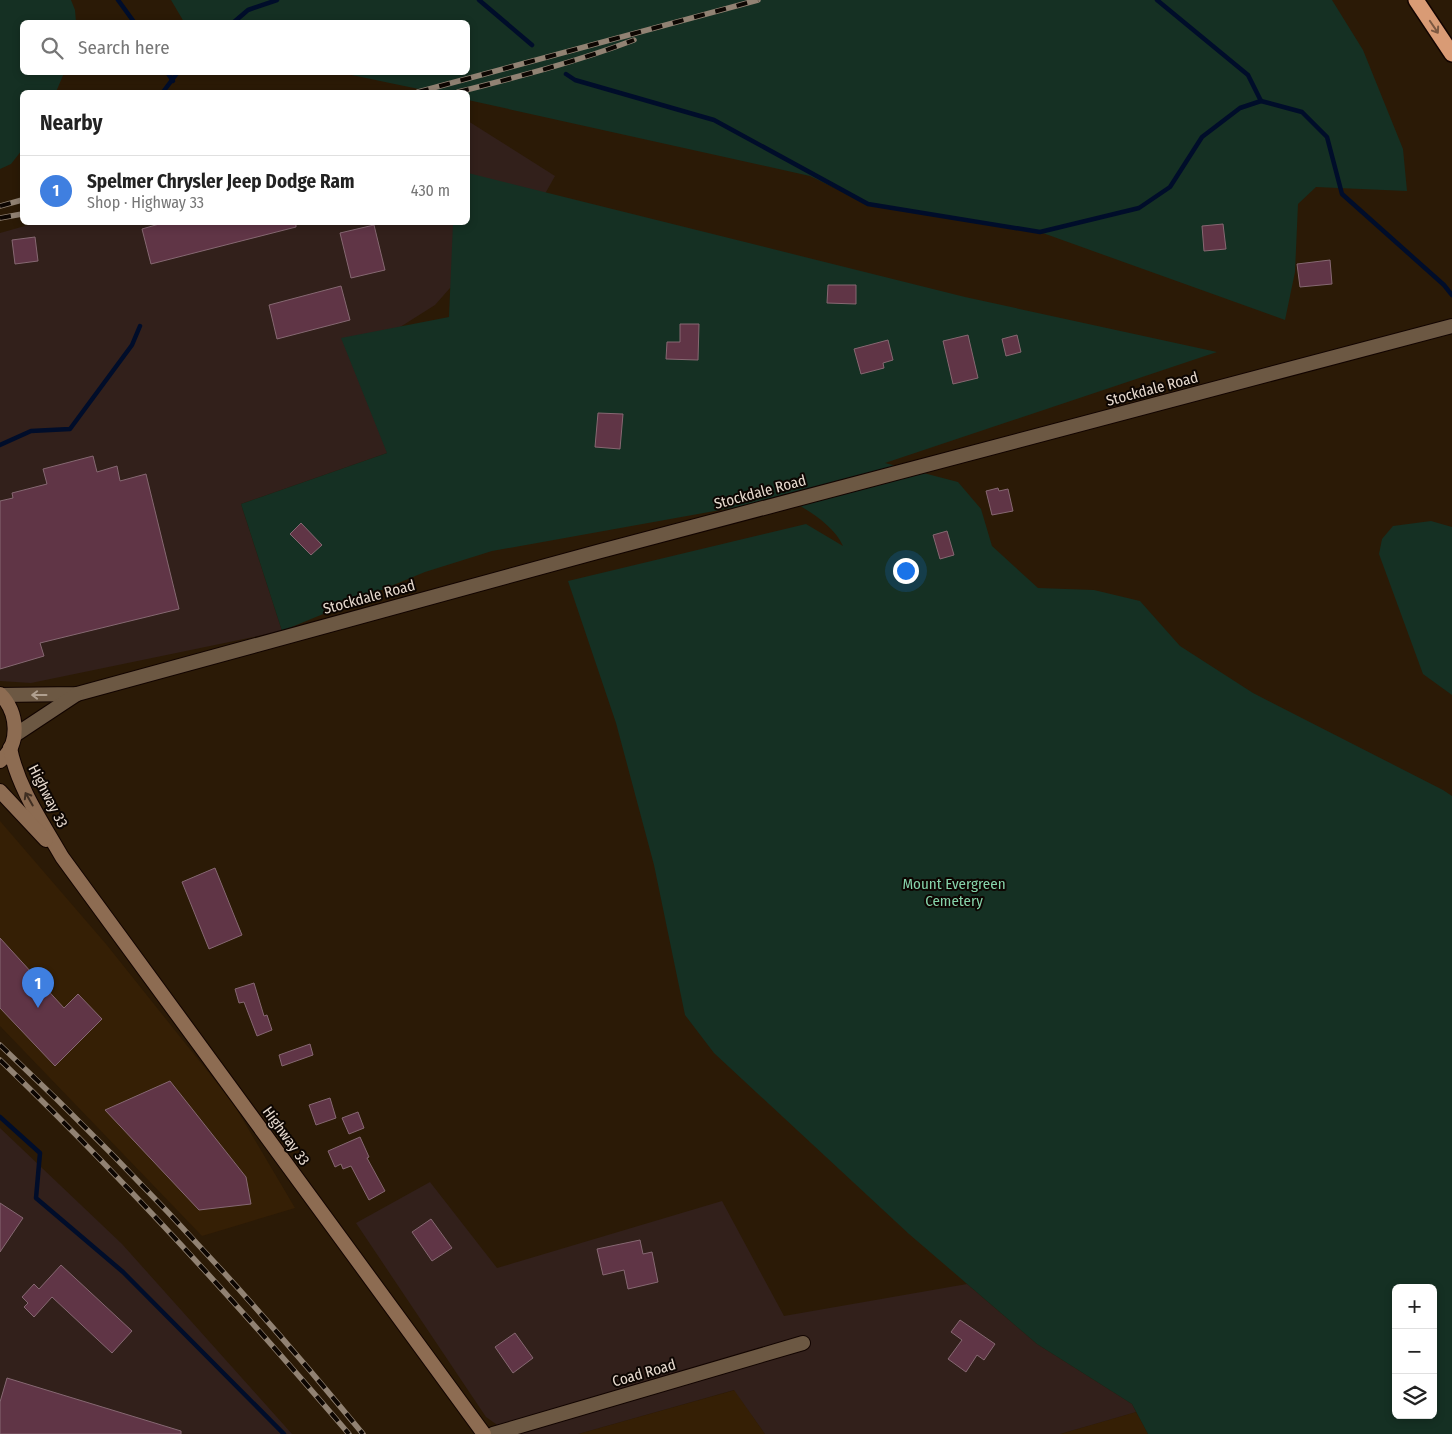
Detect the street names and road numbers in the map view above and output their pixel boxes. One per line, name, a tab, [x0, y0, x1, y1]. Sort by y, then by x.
street label: Stockdale Road	[1104, 368, 1200, 410]
street label: Stockdale Road	[712, 471, 808, 513]
street label: Stockdale Road	[321, 576, 417, 618]
street label: Highway 33	[24, 761, 72, 831]
street label: Highway 33	[259, 1103, 313, 1169]
street label: Coad Road	[610, 1355, 678, 1391]

